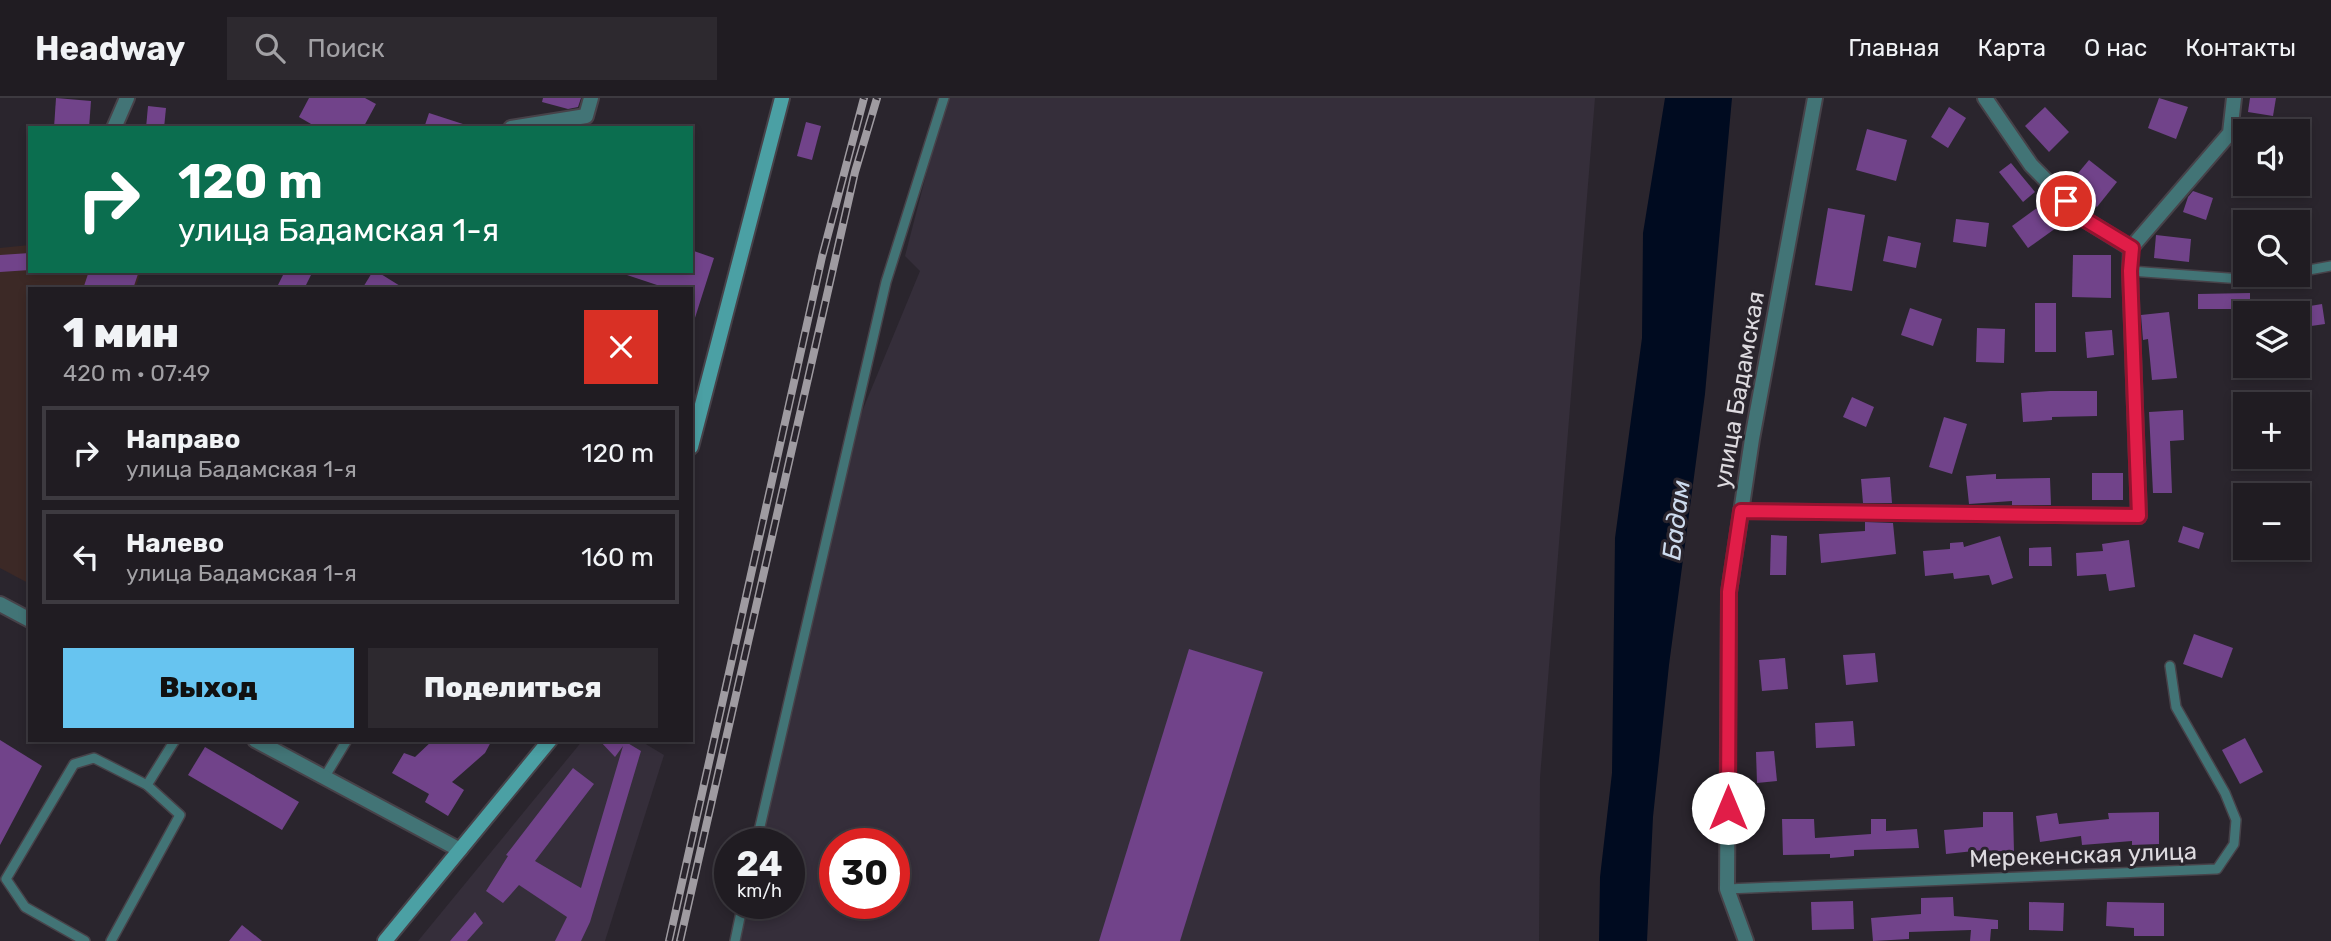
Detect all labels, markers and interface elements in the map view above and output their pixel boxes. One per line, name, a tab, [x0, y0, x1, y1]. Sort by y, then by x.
search box	[227, 17, 717, 80]
text: Headway	[35, 29, 185, 68]
icon: search	[251, 29, 289, 67]
text: Поиск	[307, 33, 385, 64]
text: Главная	[1848, 34, 1940, 62]
text: Карта	[1978, 34, 2046, 62]
text: О нас	[2084, 34, 2147, 62]
text: Контакты	[2185, 34, 2296, 62]
map controls	[2233, 119, 2310, 560]
button: sound	[2233, 119, 2310, 196]
text: 120 m	[178, 152, 323, 210]
icon: right	[63, 154, 154, 245]
pin	[2036, 171, 2096, 231]
icon: arrive	[2047, 182, 2085, 220]
button: search	[2233, 210, 2310, 287]
text: улица Бадамская 1-я	[178, 211, 499, 249]
street label: улица Бадамская	[1708, 289, 1770, 491]
button: layers	[2233, 301, 2310, 378]
text: 1 мин	[63, 308, 179, 358]
button: close	[584, 310, 658, 384]
text: 420 m · 07:49	[63, 359, 210, 387]
button: +	[2233, 392, 2310, 469]
text: Направо	[126, 424, 240, 455]
icon: right	[67, 434, 105, 472]
text: 120 m	[582, 438, 654, 469]
text: улица Бадамская 1-я	[126, 455, 357, 483]
water label: Бадам	[1656, 478, 1697, 562]
button: −	[2233, 483, 2310, 560]
text: Налево	[126, 528, 224, 559]
icon: left	[67, 538, 105, 576]
text: 160 m	[581, 542, 654, 573]
text: улица Бадамская 1-я	[126, 559, 357, 587]
button: Выход	[63, 648, 354, 728]
button: Поделиться	[368, 648, 658, 728]
position arrow	[1691, 771, 1765, 845]
speed limit sign: 30	[819, 828, 910, 919]
street label: Мерекенская улица	[1969, 837, 2197, 873]
text: 24	[736, 843, 783, 885]
text: km/h	[737, 880, 782, 902]

